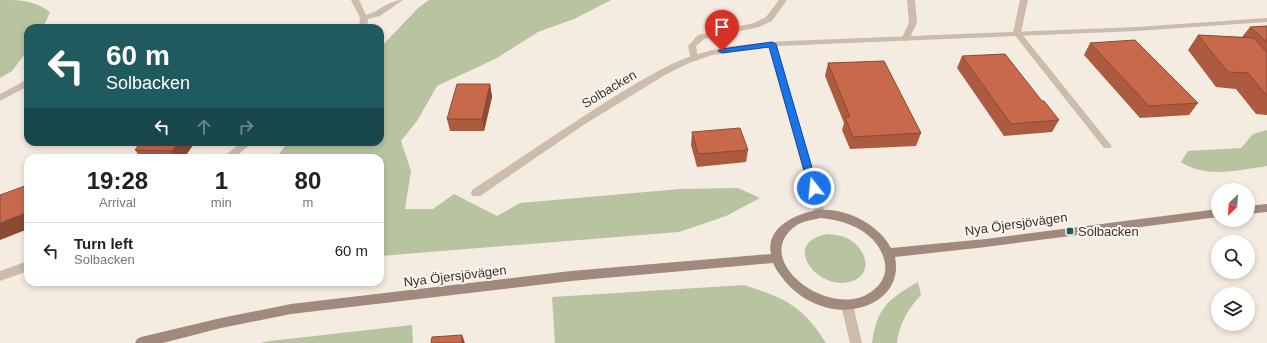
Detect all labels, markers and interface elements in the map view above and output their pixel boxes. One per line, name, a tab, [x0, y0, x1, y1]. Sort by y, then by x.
pin	[705, 10, 739, 51]
icon: arrive	[711, 16, 733, 38]
icon: left	[40, 40, 92, 92]
text: 60 m	[106, 40, 170, 71]
street label: Solbacken	[579, 67, 639, 111]
text: Solbacken	[106, 73, 190, 93]
icon: left	[151, 116, 173, 138]
icon: ahead	[193, 116, 215, 138]
icon: right	[235, 116, 257, 138]
text: 19:28	[87, 167, 148, 194]
text: 1	[215, 167, 228, 194]
text: 80	[295, 167, 321, 194]
position arrow	[793, 167, 835, 209]
north arrow	[1211, 183, 1255, 227]
map controls	[1211, 183, 1255, 331]
text: Arrival	[99, 195, 136, 210]
text: min	[211, 195, 232, 210]
text: m	[302, 195, 313, 210]
street label: Nya Öjersjövägen	[964, 209, 1068, 239]
place label: Solbacken	[1078, 224, 1139, 239]
marker: Solbacken	[1065, 226, 1075, 236]
text: Turn left	[74, 235, 133, 252]
button: search	[1211, 235, 1255, 279]
icon: left	[40, 240, 62, 262]
text: 60 m	[335, 242, 368, 259]
text: Solbacken	[74, 252, 135, 267]
street label: Nya Öjersjövägen	[403, 262, 507, 290]
button: layers	[1211, 287, 1255, 331]

